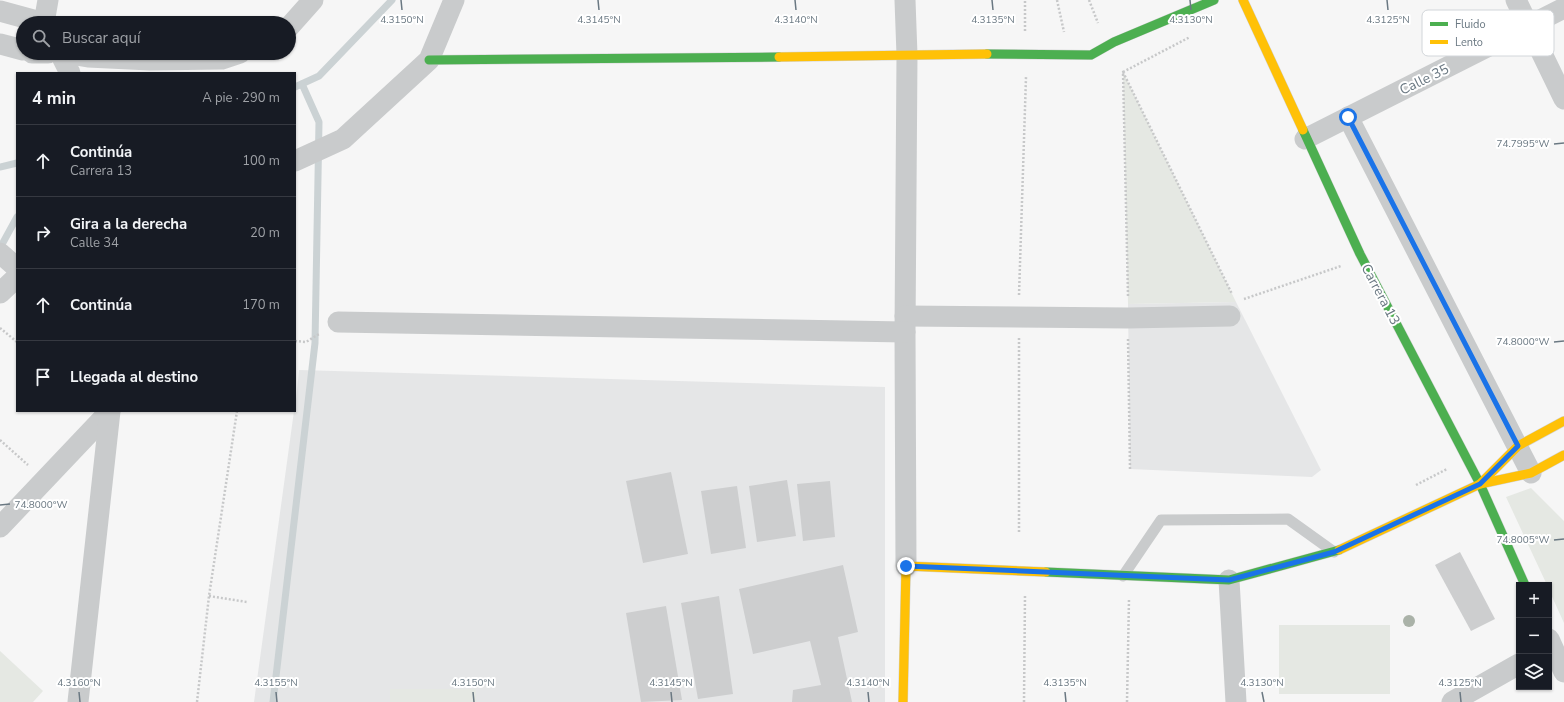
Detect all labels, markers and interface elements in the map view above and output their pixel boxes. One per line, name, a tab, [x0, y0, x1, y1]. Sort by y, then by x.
legend	[1422, 10, 1554, 56]
text: 4.3150°N	[380, 13, 424, 27]
text: 4.3145°N	[577, 13, 621, 27]
text: 4.3140°N	[774, 13, 818, 27]
text: 4.3135°N	[971, 13, 1015, 27]
text: 4.3130°N	[1169, 13, 1213, 27]
text: 4.3125°N	[1366, 13, 1410, 27]
search box	[16, 16, 296, 60]
text: Fluido	[1455, 17, 1486, 32]
icon: search	[30, 27, 52, 49]
text: Buscar aquí	[62, 28, 140, 48]
text: Lento	[1455, 35, 1483, 50]
street label: Calle 35	[1396, 59, 1452, 100]
text: 4 min	[32, 87, 76, 110]
text: A pie · 290 m	[202, 89, 280, 107]
route start	[1339, 108, 1357, 126]
text: 74.7995°W	[1496, 137, 1550, 151]
text: Continúa	[70, 142, 132, 162]
icon: ahead	[32, 150, 54, 172]
text: 100 m	[242, 152, 280, 170]
text: Carrera 13	[70, 162, 132, 180]
text: Gira a la derecha	[70, 214, 187, 234]
icon: right	[32, 222, 54, 244]
text: 20 m	[250, 224, 280, 242]
text: Calle 34	[70, 234, 119, 252]
street label: Carrera 13	[1356, 260, 1405, 328]
icon: ahead	[32, 294, 54, 316]
text: Continúa	[70, 295, 132, 315]
text: 170 m	[242, 296, 280, 314]
text: 74.8000°W	[1496, 335, 1550, 349]
icon: arrive	[32, 366, 54, 388]
text: Llegada al destino	[70, 367, 198, 387]
text: 74.8000°W	[14, 498, 68, 512]
text: 74.8005°W	[1496, 533, 1550, 547]
route end	[897, 557, 915, 575]
map controls	[1516, 582, 1552, 690]
button: +	[1516, 582, 1552, 618]
button: −	[1516, 618, 1552, 654]
button: layers	[1516, 654, 1552, 690]
text: 4.3160°N	[57, 676, 101, 690]
text: 4.3155°N	[254, 676, 298, 690]
text: 4.3150°N	[451, 676, 495, 690]
text: 4.3145°N	[649, 676, 693, 690]
text: 4.3140°N	[846, 676, 890, 690]
text: 4.3135°N	[1043, 676, 1087, 690]
text: 4.3130°N	[1240, 676, 1284, 690]
text: 4.3125°N	[1438, 676, 1482, 690]

